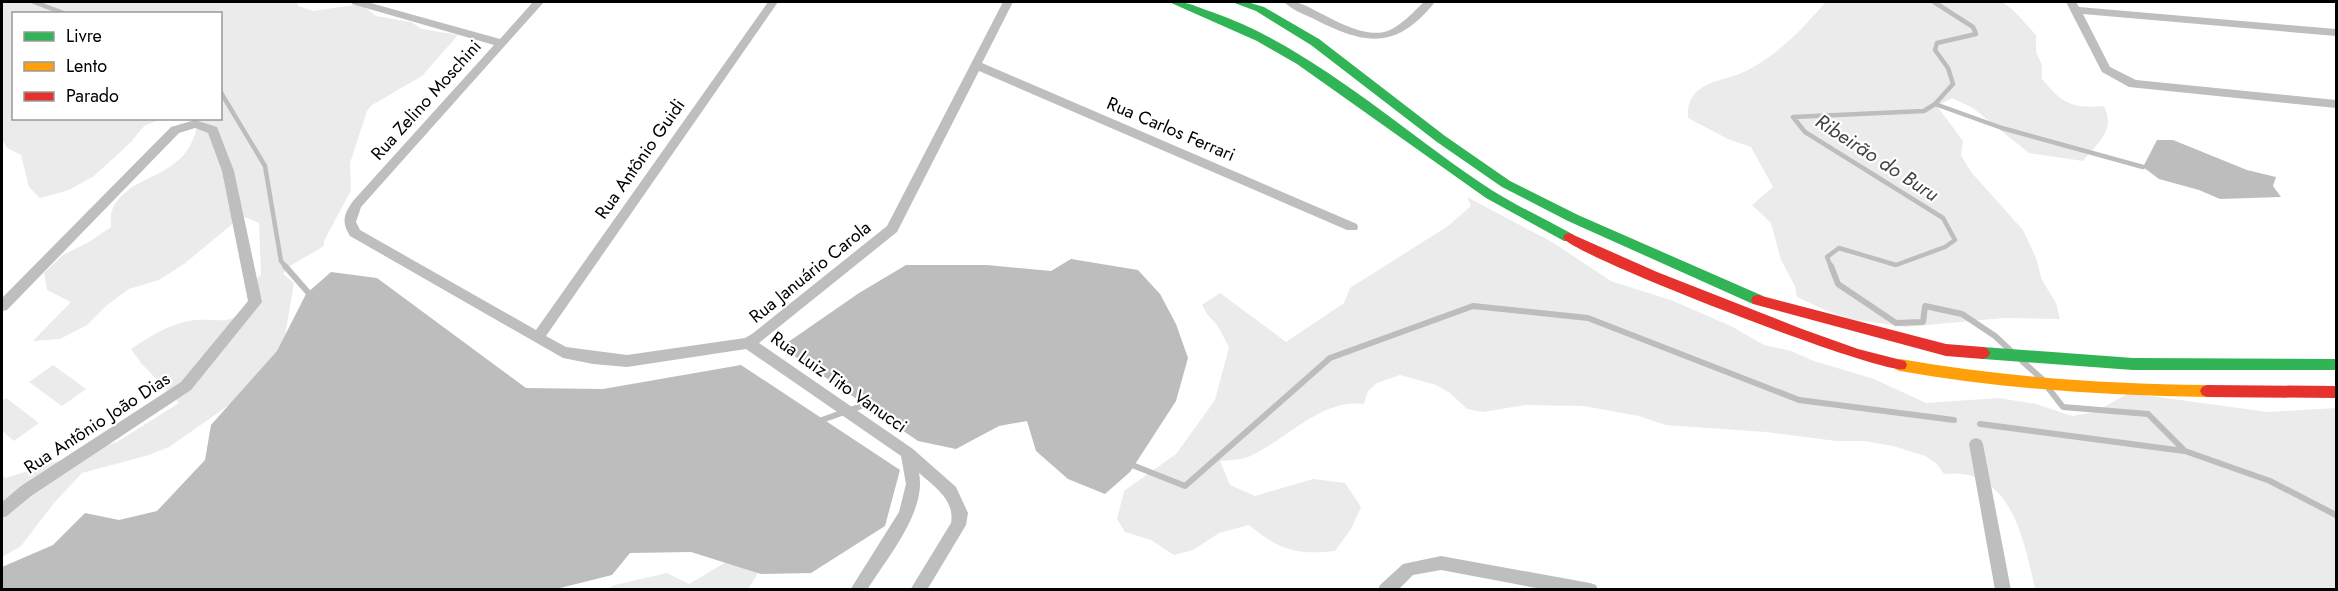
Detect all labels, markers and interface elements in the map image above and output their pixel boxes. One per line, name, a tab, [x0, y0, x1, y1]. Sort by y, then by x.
legend	[12, 12, 222, 120]
text: Livre	[66, 23, 102, 49]
street label: Rua Zelino Moschini	[365, 34, 487, 166]
text: Lento	[66, 53, 107, 79]
text: Parado	[66, 83, 119, 109]
street label: Rua Carlos Ferrari	[1103, 90, 1239, 168]
street label: Rua Antônio Guidi	[589, 94, 691, 224]
water label: Ribeirão do Buru	[1810, 107, 1944, 209]
street label: Rua Januário Carola	[744, 215, 876, 329]
street label: Rua Luiz Tito Vanucci	[765, 325, 913, 439]
street label: Rua Antônio João Dias	[19, 366, 175, 480]

